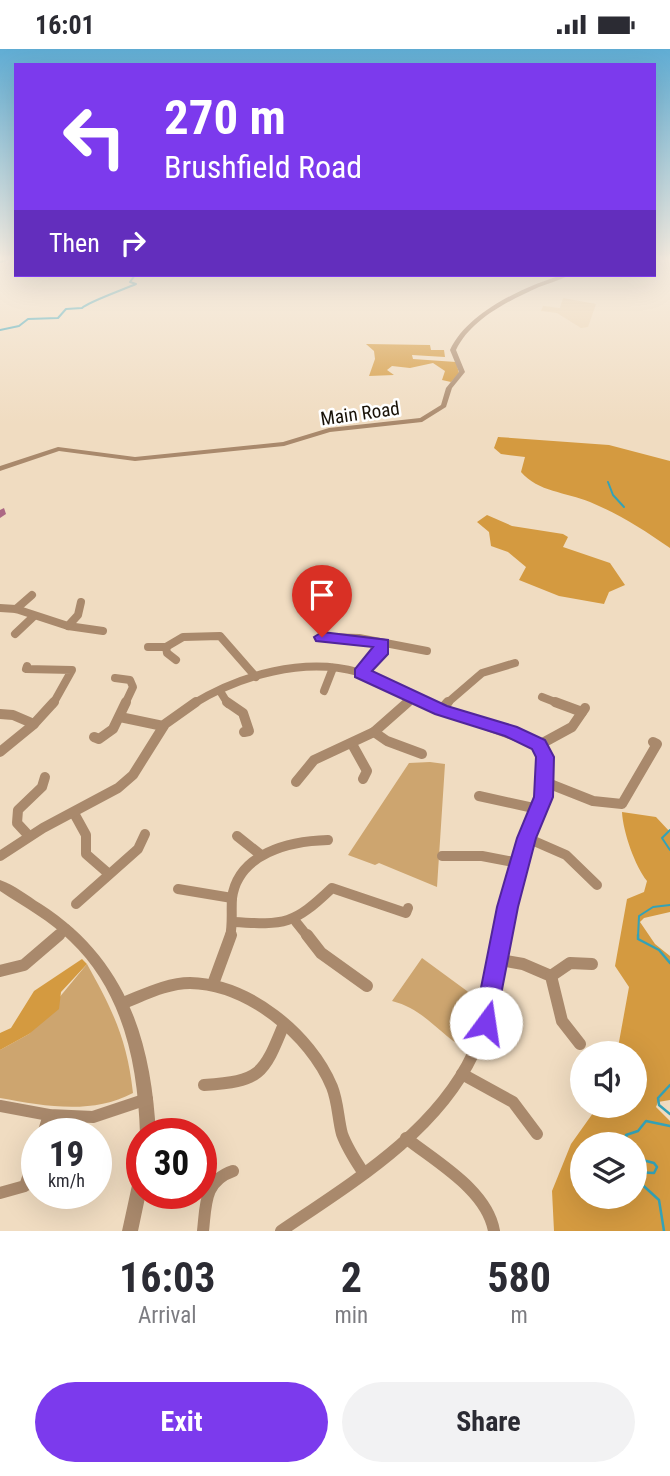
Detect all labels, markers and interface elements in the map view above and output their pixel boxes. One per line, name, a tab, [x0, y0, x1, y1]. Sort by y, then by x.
text: 16:01	[35, 10, 95, 40]
text: 270 m	[164, 89, 286, 146]
icon: left	[49, 91, 140, 182]
text: Brushfield Road	[164, 148, 362, 186]
icon: right	[114, 224, 152, 262]
text: Then	[49, 228, 100, 258]
street label: Main Road	[319, 397, 401, 430]
pin	[292, 565, 352, 637]
icon: arrive	[303, 576, 341, 614]
position arrow	[449, 986, 523, 1060]
map controls	[570, 1041, 647, 1209]
button: sound	[570, 1041, 647, 1118]
speed limit sign: 30	[126, 1118, 217, 1209]
button: layers	[570, 1132, 647, 1209]
text: 19	[49, 1134, 84, 1175]
text: km/h	[48, 1170, 85, 1191]
text: 16:03	[119, 1253, 215, 1302]
text: 2	[341, 1253, 362, 1302]
text: 580	[487, 1253, 551, 1302]
text: Arrival	[138, 1302, 196, 1329]
text: min	[334, 1302, 368, 1329]
text: m	[510, 1302, 528, 1329]
button: Exit	[35, 1382, 328, 1462]
button: Share	[342, 1382, 635, 1462]

